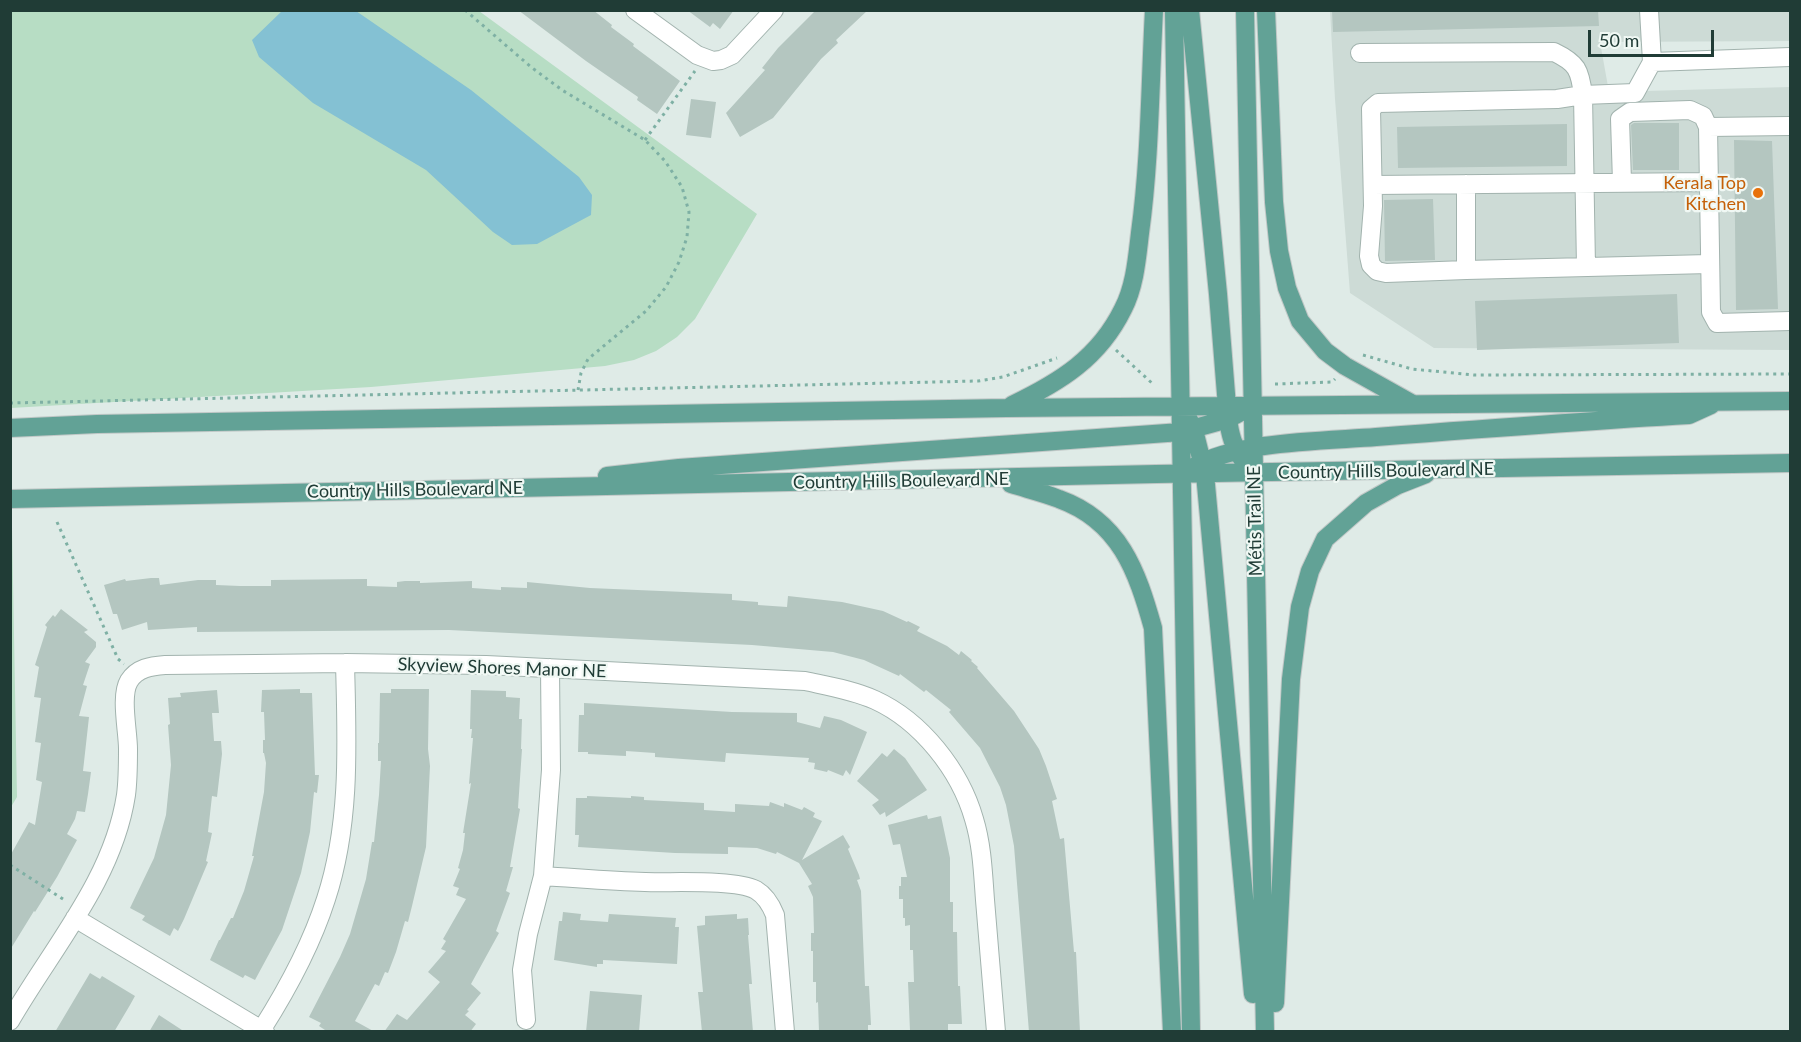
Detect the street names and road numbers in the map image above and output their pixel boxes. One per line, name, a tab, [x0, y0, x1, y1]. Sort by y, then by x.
street label: Country Hills Boulevard NE	[1278, 458, 1494, 484]
street label: Métis Trail NE	[1243, 465, 1267, 577]
street label: Country Hills Boulevard NE	[793, 468, 1009, 494]
street label: Country Hills Boulevard NE	[307, 477, 523, 503]
street label: Skyview Shores Manor NE	[397, 654, 607, 682]

